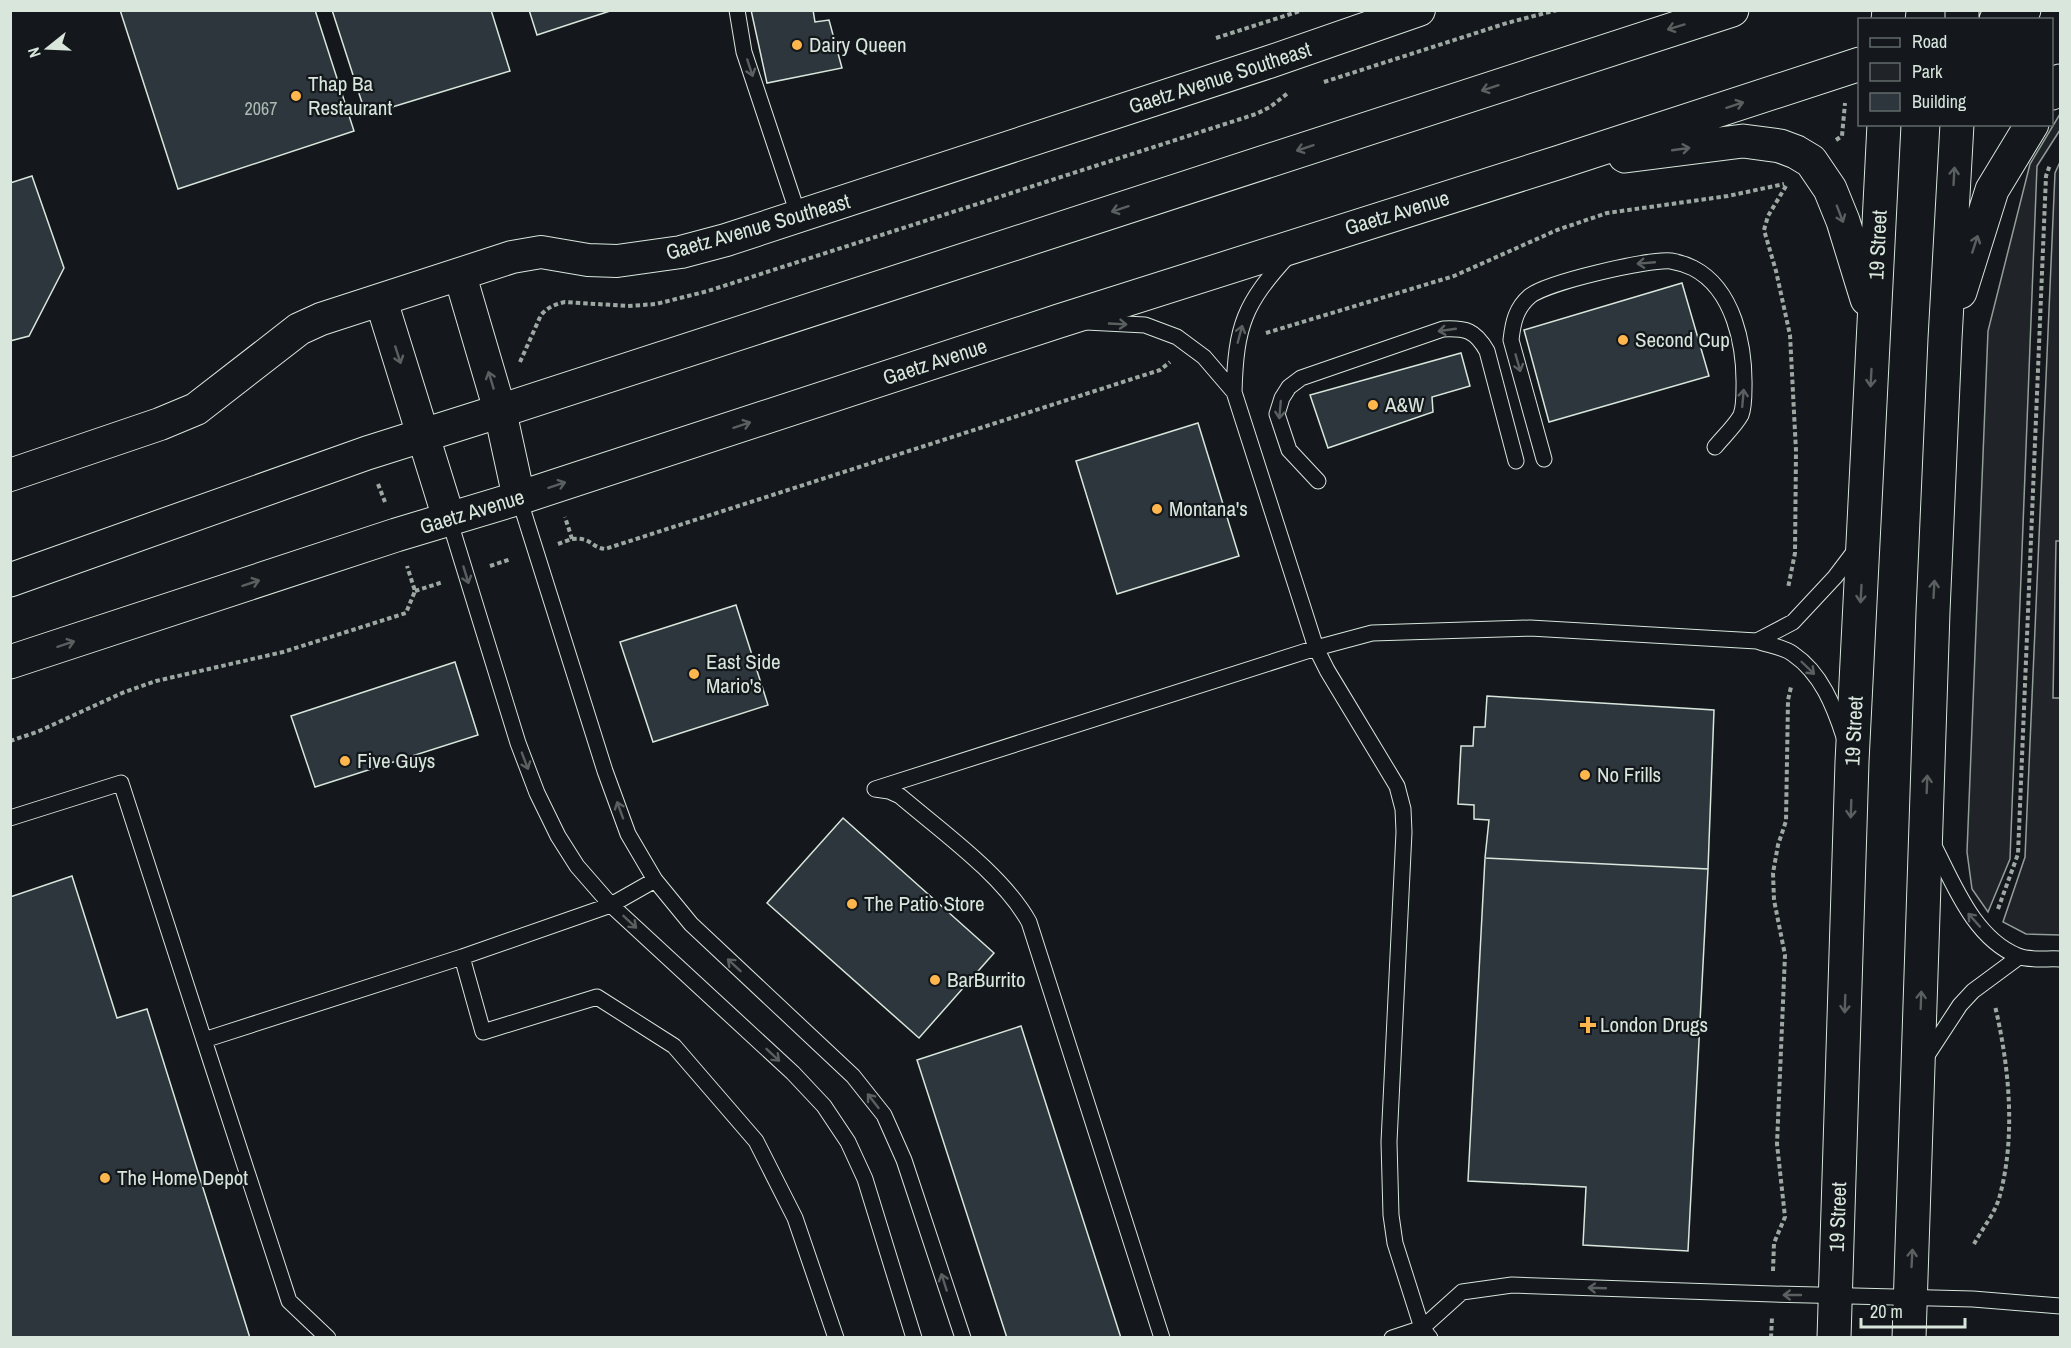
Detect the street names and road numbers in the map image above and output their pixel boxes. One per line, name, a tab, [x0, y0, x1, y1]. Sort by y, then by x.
street label: Gaetz Avenue Southeast	[1125, 34, 1315, 121]
street label: Gaetz Avenue	[1341, 183, 1453, 242]
street label: Gaetz Avenue Southeast	[662, 186, 853, 267]
street label: 19 Street	[1861, 209, 1894, 281]
street label: Gaetz Avenue	[879, 331, 991, 392]
street label: Gaetz Avenue	[416, 482, 528, 541]
street label: 19 Street	[1837, 695, 1870, 767]
street label: 19 Street	[1822, 1181, 1853, 1252]

